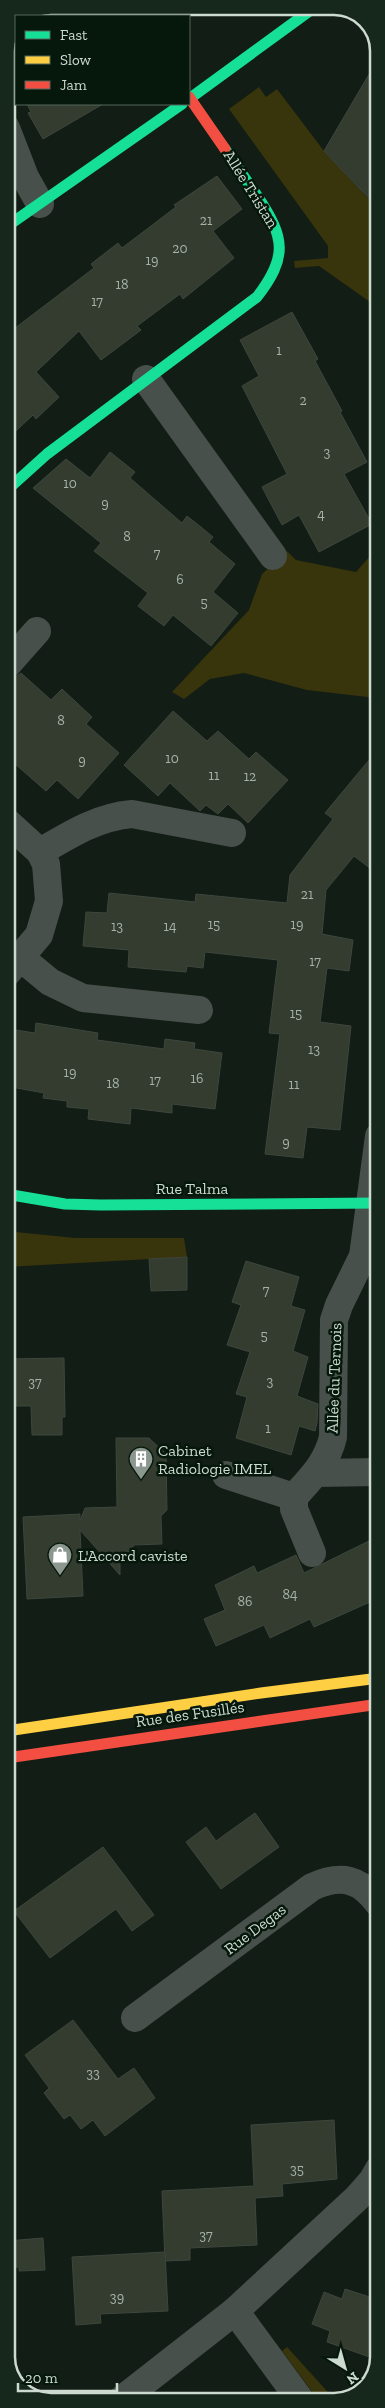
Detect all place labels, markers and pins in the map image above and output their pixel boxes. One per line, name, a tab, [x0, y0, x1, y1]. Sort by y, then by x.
place label: Cabinet Radiologie IMEL	[158, 1441, 272, 1478]
building icon: Cabinet Radiologie IMEL	[128, 1446, 154, 1480]
shop icon: L'Accord caviste	[47, 1542, 73, 1576]
place label: L'Accord caviste	[78, 1546, 188, 1565]

